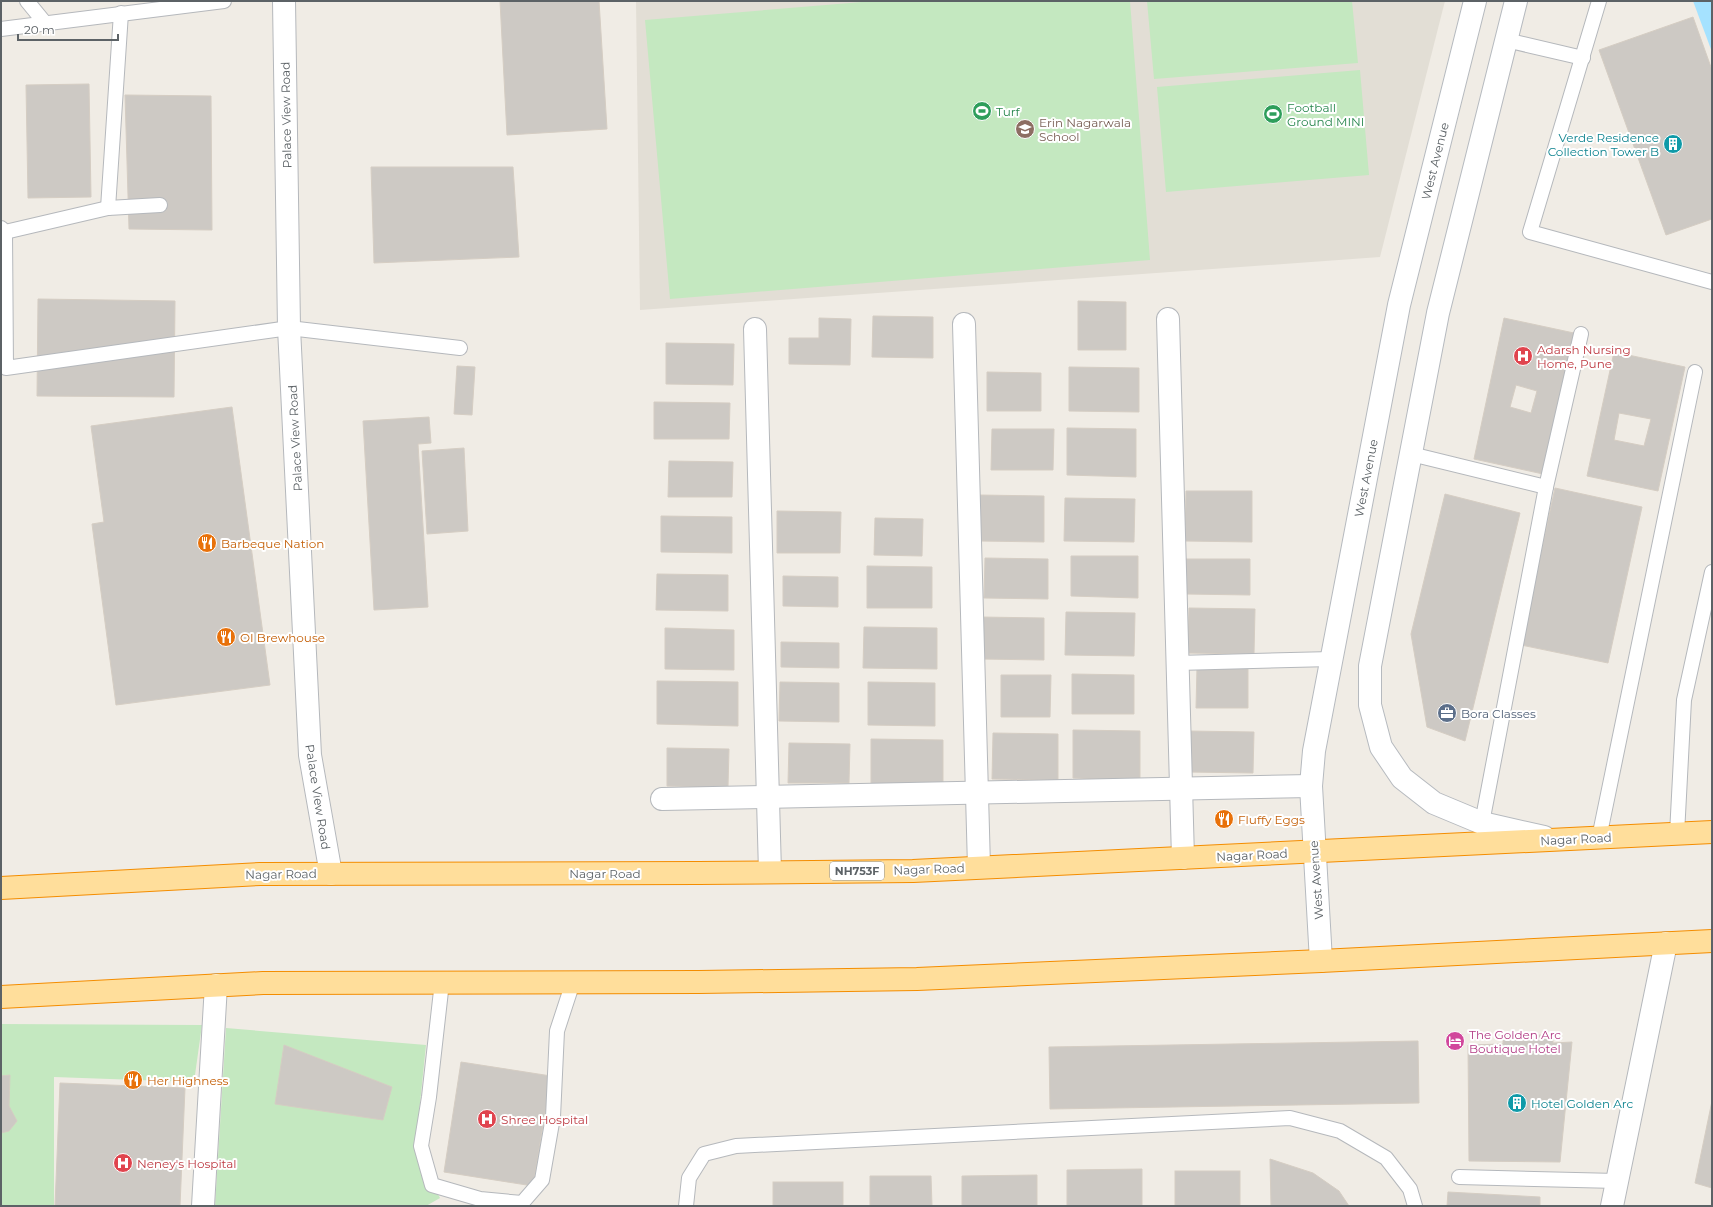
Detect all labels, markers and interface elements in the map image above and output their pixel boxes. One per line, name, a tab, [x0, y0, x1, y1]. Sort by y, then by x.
scale bar	[18, 16, 118, 42]
text: 20 m	[24, 22, 55, 37]
street label: Palace View Road	[278, 62, 294, 168]
sports icon: Turf	[971, 100, 993, 122]
place label: Football Ground MINI	[1287, 100, 1364, 129]
sports icon: Football Ground MINI	[1262, 103, 1284, 125]
place label: Turf	[996, 104, 1021, 119]
place label: Erin Nagarwala School	[1039, 115, 1131, 144]
school or university icon: Erin Nagarwala School	[1014, 118, 1036, 140]
street label: West Avenue	[1418, 121, 1452, 201]
place label: Verde Residence Collection Tower B	[1548, 130, 1659, 159]
building icon: Verde Residence Collection Tower B	[1662, 133, 1684, 155]
place label: Adarsh Nursing Home, Pune	[1537, 342, 1631, 371]
hospital icon: Adarsh Nursing Home, Pune	[1512, 345, 1534, 367]
street label: Palace View Road	[285, 384, 305, 492]
street label: West Avenue	[1351, 438, 1381, 518]
restaurant icon: Barbeque Nation	[196, 532, 218, 554]
place label: Barbeque Nation	[221, 536, 324, 551]
restaurant icon: OI Brewhouse	[215, 626, 237, 648]
place label: OI Brewhouse	[240, 630, 325, 645]
office icon: Bora Classes	[1436, 702, 1458, 724]
place label: Bora Classes	[1461, 706, 1536, 721]
street label: Palace View Road	[302, 743, 334, 851]
restaurant icon: Fluffy Eggs	[1213, 808, 1235, 830]
place label: Fluffy Eggs	[1238, 812, 1305, 827]
street label: Nagar Road	[1540, 830, 1612, 848]
street label: West Avenue	[1306, 840, 1326, 920]
street label: Nagar Road	[1216, 846, 1288, 864]
street label: Nagar Road	[893, 860, 965, 878]
road number: NH753F	[830, 862, 884, 880]
street label: Nagar Road	[245, 866, 317, 882]
street label: Nagar Road	[569, 866, 641, 881]
place label: The Golden Arc Boutique Hotel	[1469, 1027, 1561, 1056]
hotel icon: The Golden Arc Boutique Hotel	[1444, 1030, 1466, 1052]
restaurant icon: Her Highness	[122, 1069, 144, 1091]
place label: Her Highness	[147, 1073, 228, 1088]
building icon: Hotel Golden Arc	[1506, 1092, 1528, 1114]
place label: Hotel Golden Arc	[1531, 1096, 1633, 1111]
hospital icon: Shree Hospital	[476, 1108, 498, 1130]
place label: Shree Hospital	[501, 1112, 588, 1127]
hospital icon: Neney's Hospital	[112, 1152, 134, 1174]
place label: Neney's Hospital	[137, 1156, 237, 1171]

